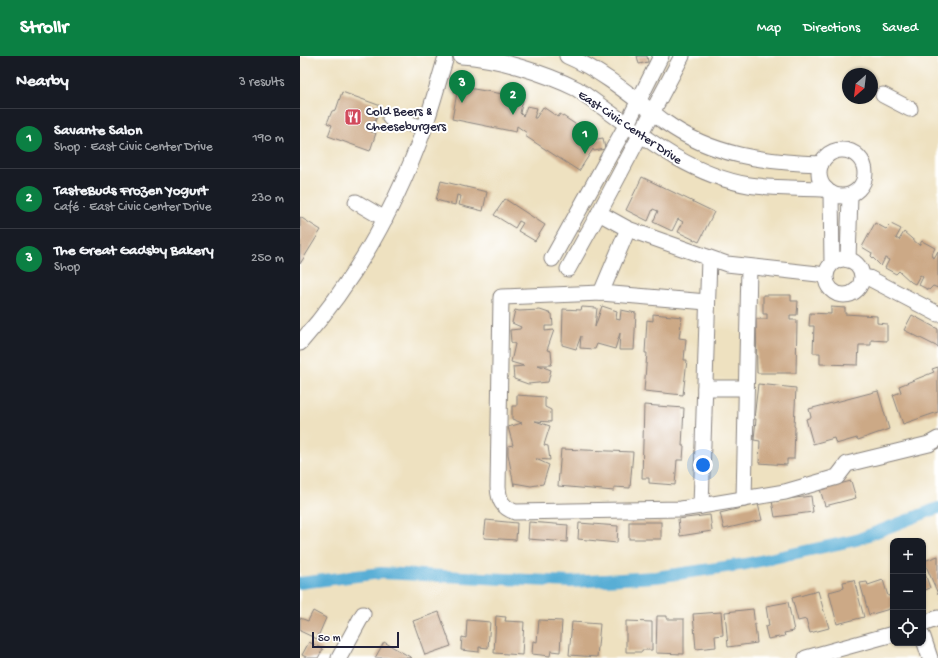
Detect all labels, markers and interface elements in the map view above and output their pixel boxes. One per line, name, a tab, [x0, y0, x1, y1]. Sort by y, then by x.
text: Strollr	[20, 17, 68, 40]
text: Map	[757, 20, 781, 37]
text: Directions	[803, 20, 860, 37]
text: Saved	[882, 20, 918, 37]
north arrow	[842, 68, 878, 104]
pin: 3	[449, 70, 475, 103]
text: Nearby	[16, 72, 69, 92]
text: 3 results	[239, 75, 284, 90]
pin: 2	[500, 82, 526, 115]
street label: East Civic Center Drive	[575, 88, 685, 169]
place label: Cold Beers & Cheeseburgers	[366, 105, 447, 135]
restaurant icon: Cold Beers & Cheeseburgers	[343, 107, 363, 127]
pin: 1	[572, 121, 598, 154]
text: Savante Salon	[54, 122, 142, 140]
text: 1	[26, 131, 32, 146]
text: 190 m	[253, 131, 284, 146]
text: Shop · East Civic Center Drive	[54, 140, 213, 155]
text: TasteBuds Frozen Yogurt	[54, 182, 208, 200]
text: 2	[26, 191, 32, 206]
text: 230 m	[251, 191, 284, 206]
text: Café · East Civic Center Drive	[54, 200, 212, 215]
text: The Great Gadsby Bakery	[54, 242, 214, 260]
text: 3	[26, 251, 32, 266]
text: 250 m	[251, 251, 284, 266]
text: Shop	[54, 260, 80, 275]
your location	[693, 455, 713, 475]
map controls	[890, 538, 926, 646]
button: +	[890, 538, 926, 574]
button: −	[890, 574, 926, 610]
button: locate	[890, 610, 926, 646]
scale bar	[312, 630, 399, 649]
text: 50 m	[318, 633, 340, 645]

